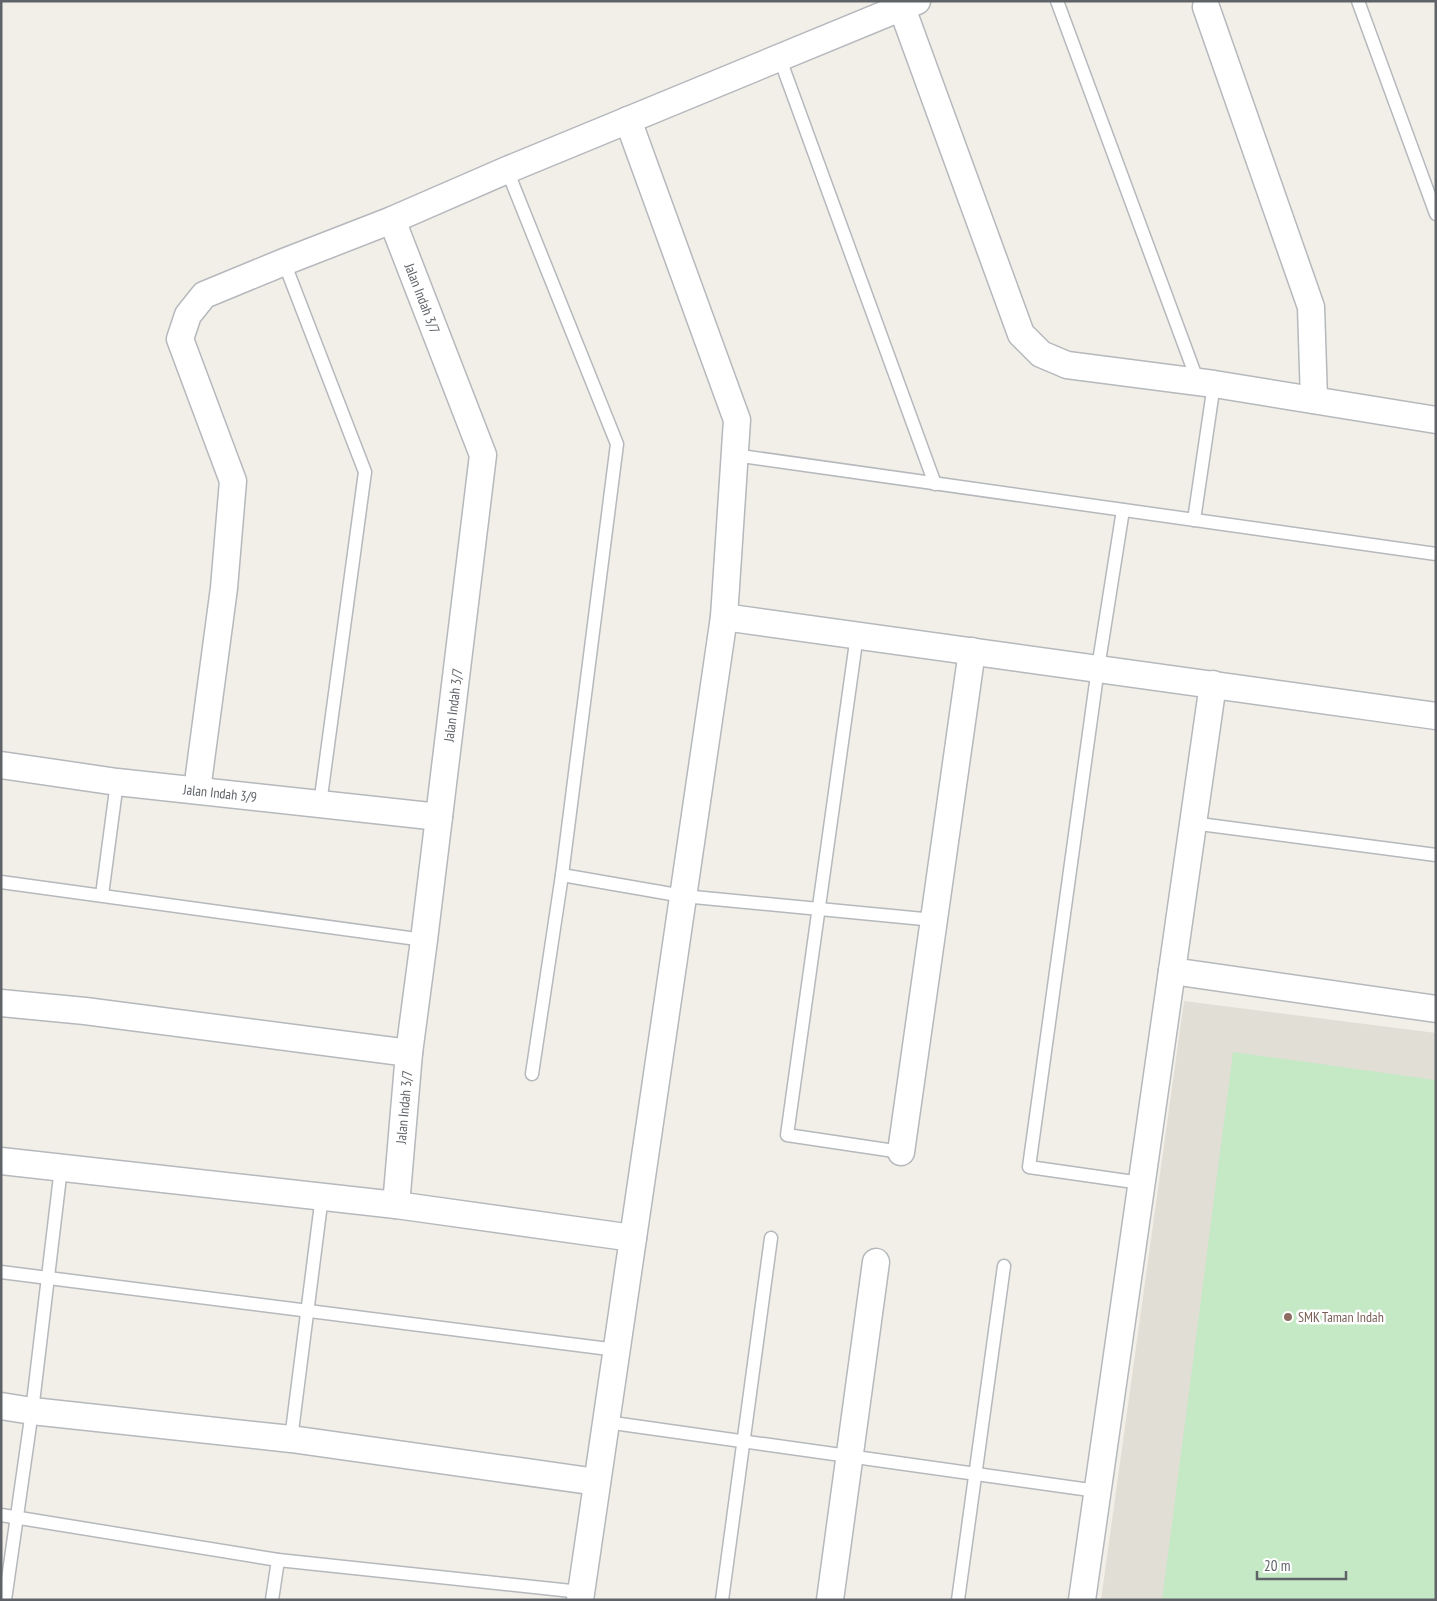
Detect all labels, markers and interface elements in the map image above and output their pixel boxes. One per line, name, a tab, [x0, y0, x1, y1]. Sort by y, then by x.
street label: Jalan Indah 3/7	[400, 260, 444, 336]
street label: Jalan Indah 3/7	[439, 667, 466, 744]
street label: Jalan Indah 3/9	[181, 780, 258, 806]
street label: Jalan Indah 3/7	[392, 1069, 416, 1146]
place label: SMK Taman Indah	[1298, 1308, 1384, 1326]
marker: SMK Taman Indah	[1282, 1311, 1294, 1323]
scale bar	[1257, 1548, 1346, 1580]
text: 20 m	[1264, 1556, 1290, 1575]

